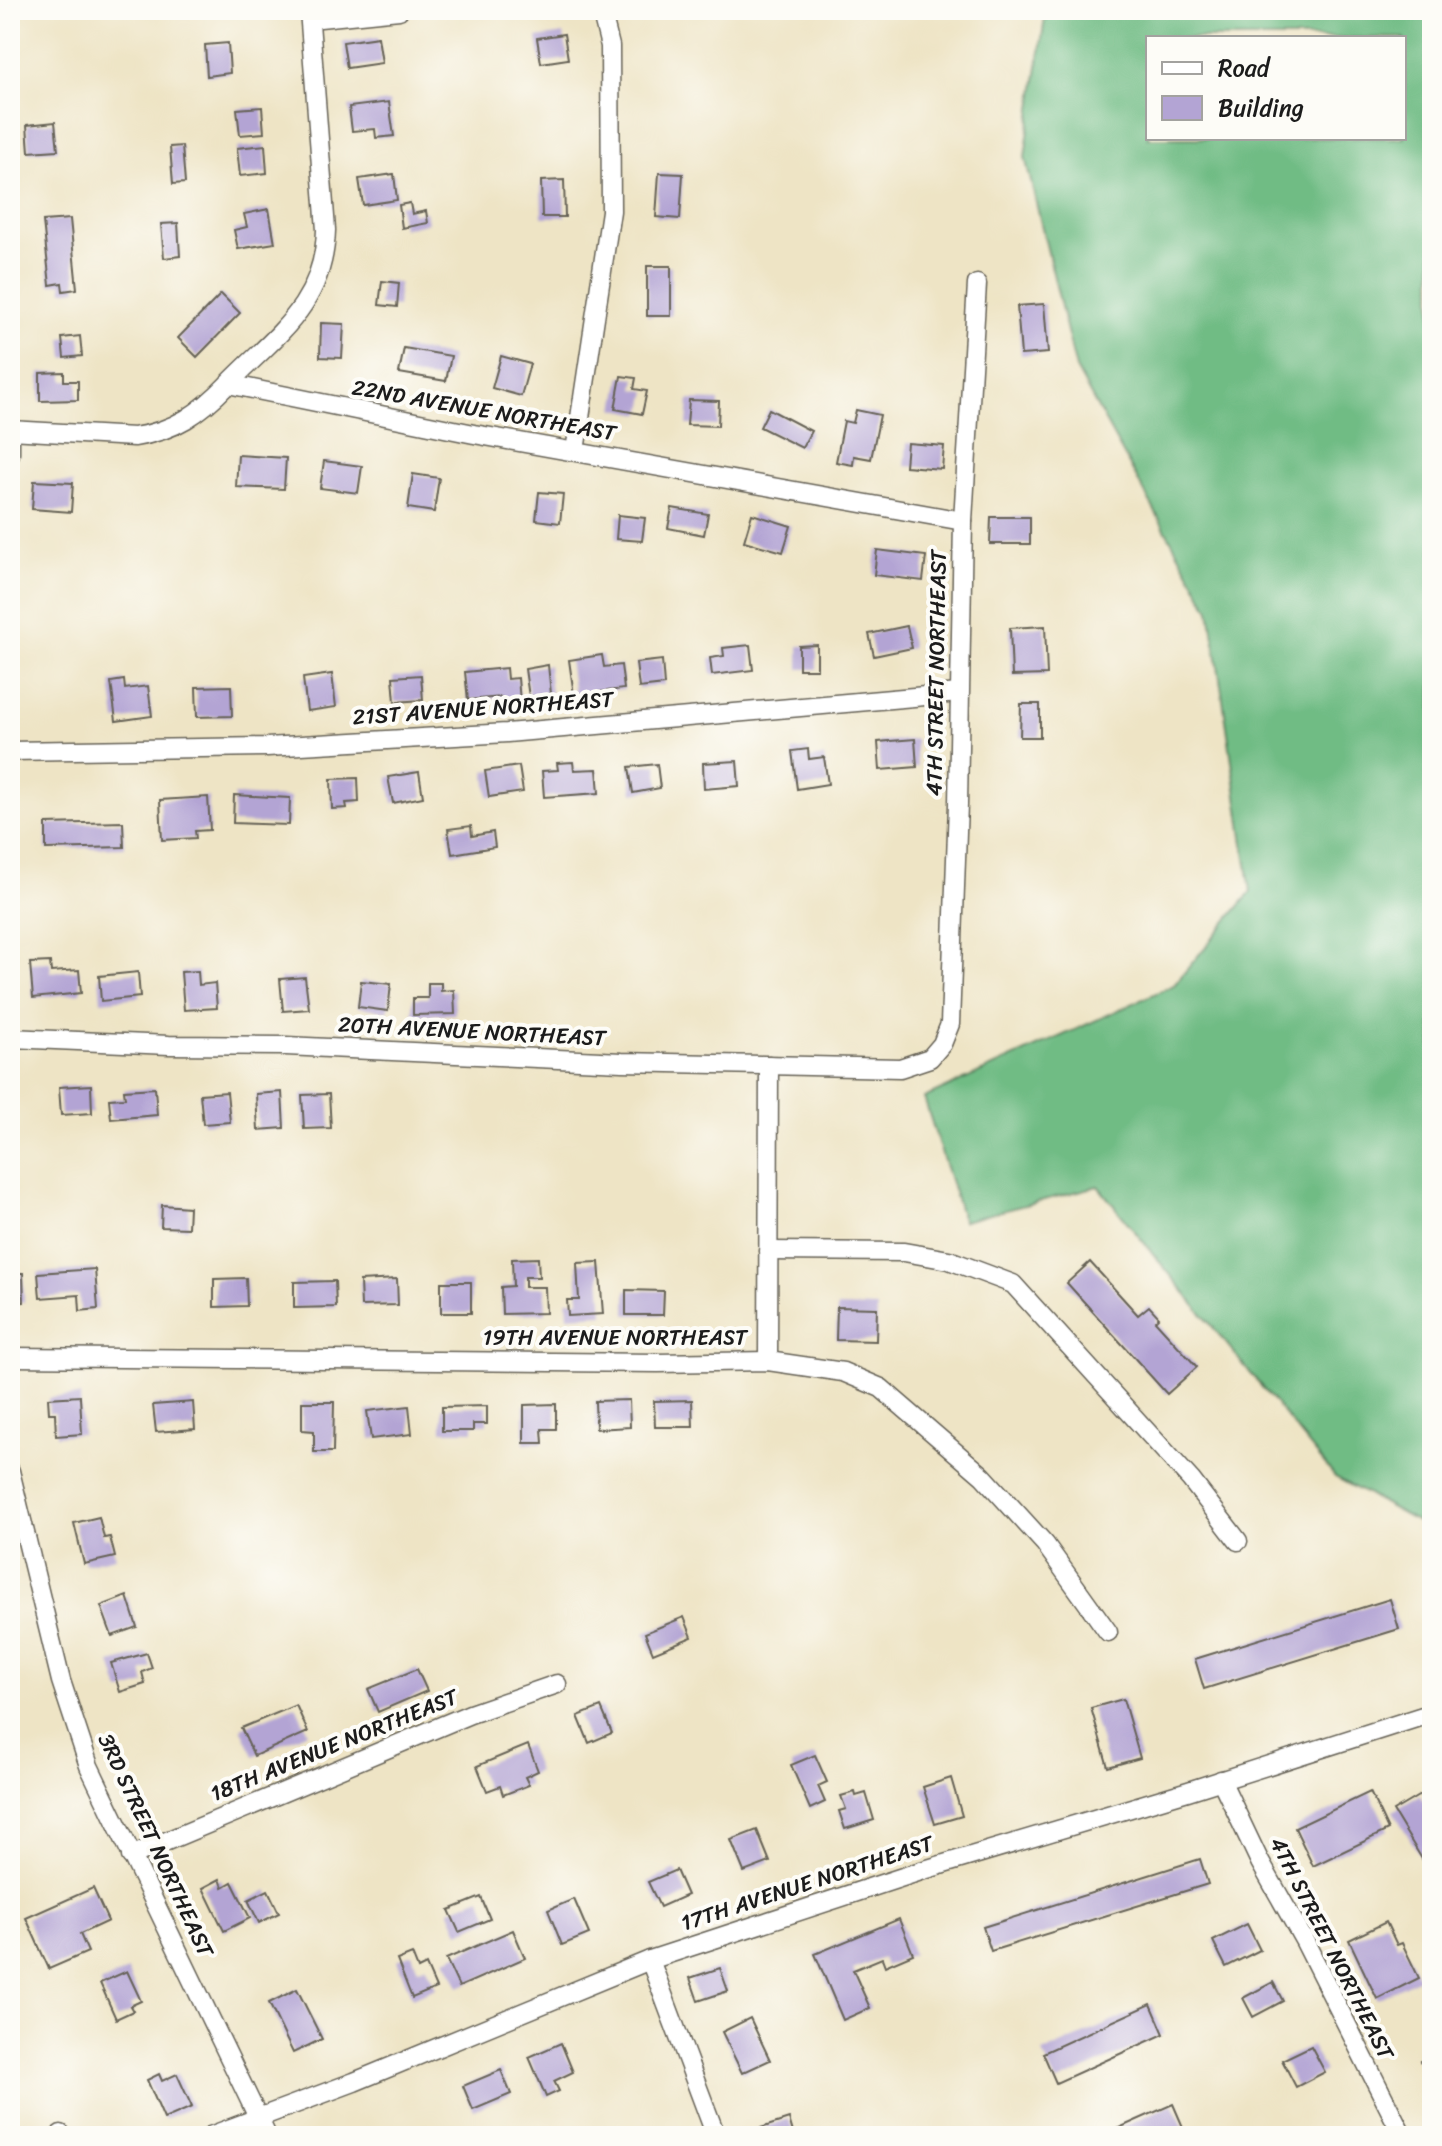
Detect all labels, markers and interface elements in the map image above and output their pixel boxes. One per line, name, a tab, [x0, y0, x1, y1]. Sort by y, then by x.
legend	[1146, 36, 1406, 140]
text: Road	[1218, 47, 1272, 89]
text: Building	[1218, 87, 1304, 129]
street label: 22ND AVENUE NORTHEAST	[349, 368, 621, 453]
street label: 4TH STREET NORTHEAST	[914, 548, 958, 796]
street label: 21ST AVENUE NORTHEAST	[351, 679, 617, 737]
street label: 20TH AVENUE NORTHEAST	[337, 1005, 609, 1058]
street label: 19TH AVENUE NORTHEAST	[483, 1318, 749, 1357]
street label: 18TH AVENUE NORTHEAST	[204, 1677, 465, 1813]
street label: 3RD STREET NORTHEAST	[87, 1727, 226, 1964]
street label: 17TH AVENUE NORTHEAST	[676, 1823, 940, 1942]
street label: 4TH STREET NORTHEAST	[1259, 1829, 1406, 2068]

